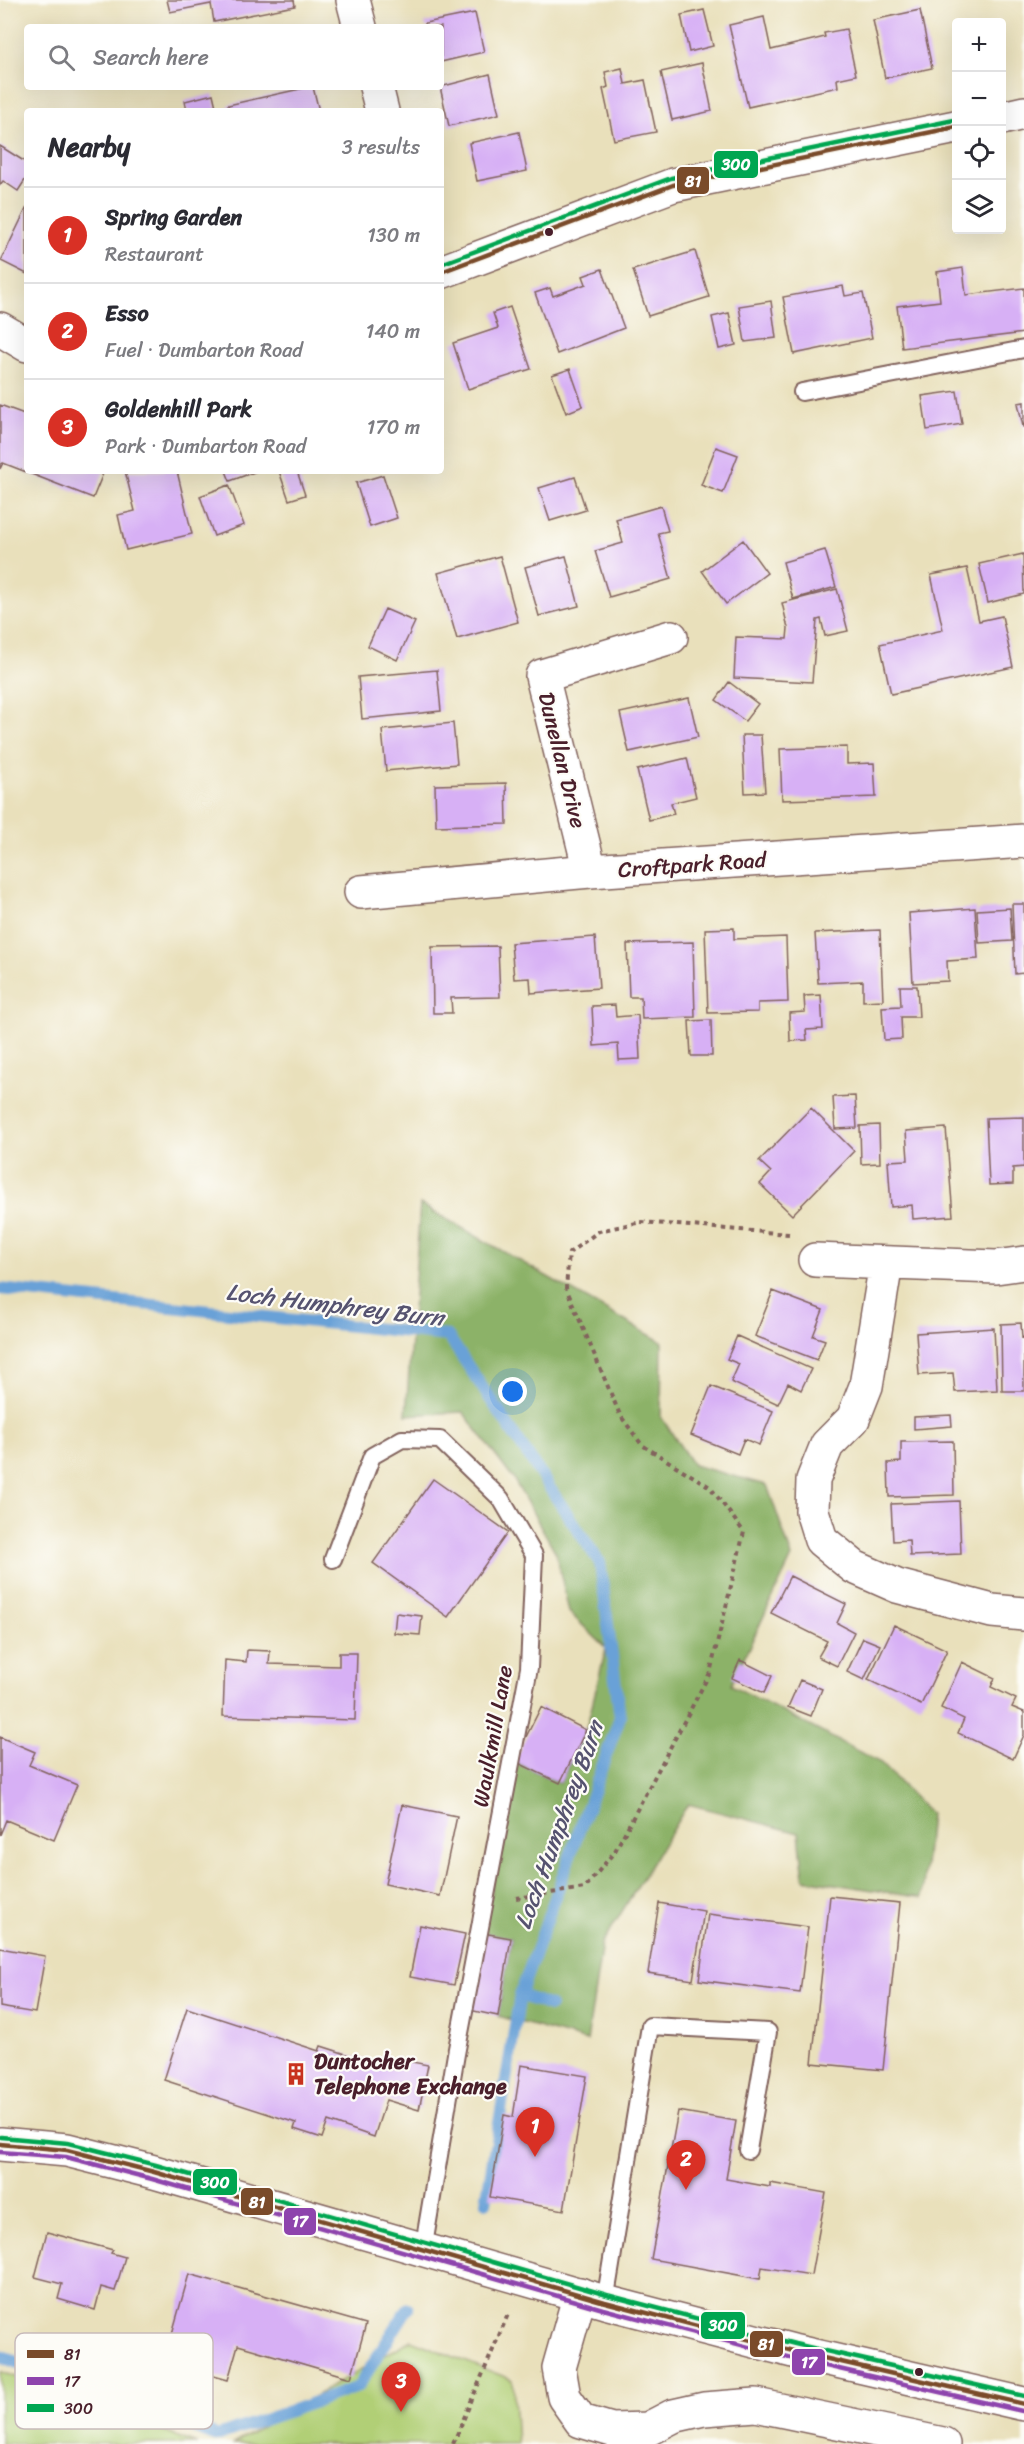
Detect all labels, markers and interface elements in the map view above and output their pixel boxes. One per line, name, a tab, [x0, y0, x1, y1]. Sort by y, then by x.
map controls	[952, 18, 1006, 234]
button: +	[952, 18, 1006, 72]
search box	[24, 24, 444, 90]
text: Search here	[93, 38, 209, 77]
icon: search	[45, 41, 78, 74]
button: −	[952, 72, 1006, 126]
text: Nearby	[48, 124, 130, 170]
button: locate	[952, 126, 1006, 180]
text: 3 results	[342, 130, 420, 165]
line badge: 300	[713, 150, 759, 179]
text: 300	[720, 150, 751, 179]
line badge: 81	[676, 166, 710, 195]
text: 81	[684, 167, 701, 196]
button: layers	[952, 180, 1006, 234]
text: Spring Garden	[105, 198, 242, 237]
text: 1	[63, 218, 72, 253]
text: 130 m	[367, 218, 420, 253]
unlabelled marker	[543, 226, 555, 238]
text: Restaurant	[105, 237, 204, 272]
text: Esso	[105, 294, 149, 333]
text: 2	[62, 314, 73, 349]
text: 140 m	[366, 314, 420, 349]
text: Fuel · Dumbarton Road	[105, 333, 303, 368]
text: Goldenhill Park	[105, 390, 252, 429]
text: 3	[62, 410, 73, 445]
text: 170 m	[367, 410, 420, 445]
text: Park · Dumbarton Road	[105, 429, 306, 464]
street label: Dunellan Drive	[527, 688, 598, 832]
street label: Croftpark Road	[617, 840, 769, 889]
water label: Loch Humphrey Burn	[224, 1271, 449, 1340]
your location	[498, 1377, 527, 1406]
street label: Waulkmill Lane	[461, 1662, 524, 1810]
water label: Loch Humphrey Burn	[502, 1712, 617, 1935]
place label: Duntocher Telephone Exchange	[314, 2042, 507, 2106]
building icon: Duntocher Telephone Exchange	[283, 2061, 309, 2087]
pin: 1	[516, 2108, 554, 2157]
pin: 2	[666, 2140, 706, 2190]
line badge: 300	[192, 2168, 238, 2196]
text: 300	[199, 2168, 230, 2197]
line badge: 81	[240, 2187, 274, 2216]
text: 81	[248, 2188, 265, 2217]
line badge: 17	[283, 2207, 317, 2236]
text: 17	[292, 2207, 310, 2236]
line badge: 300	[700, 2311, 746, 2340]
text: 300	[707, 2311, 738, 2340]
line badge: 81	[749, 2330, 784, 2358]
text: 81	[757, 2330, 774, 2359]
legend	[15, 2333, 213, 2429]
text: 81	[64, 2340, 81, 2369]
line badge: 17	[791, 2348, 826, 2376]
text: 17	[801, 2348, 819, 2377]
pin: 3	[382, 2362, 420, 2412]
unlabelled marker	[913, 2366, 925, 2378]
text: 17	[64, 2367, 81, 2396]
text: 300	[64, 2394, 93, 2423]

